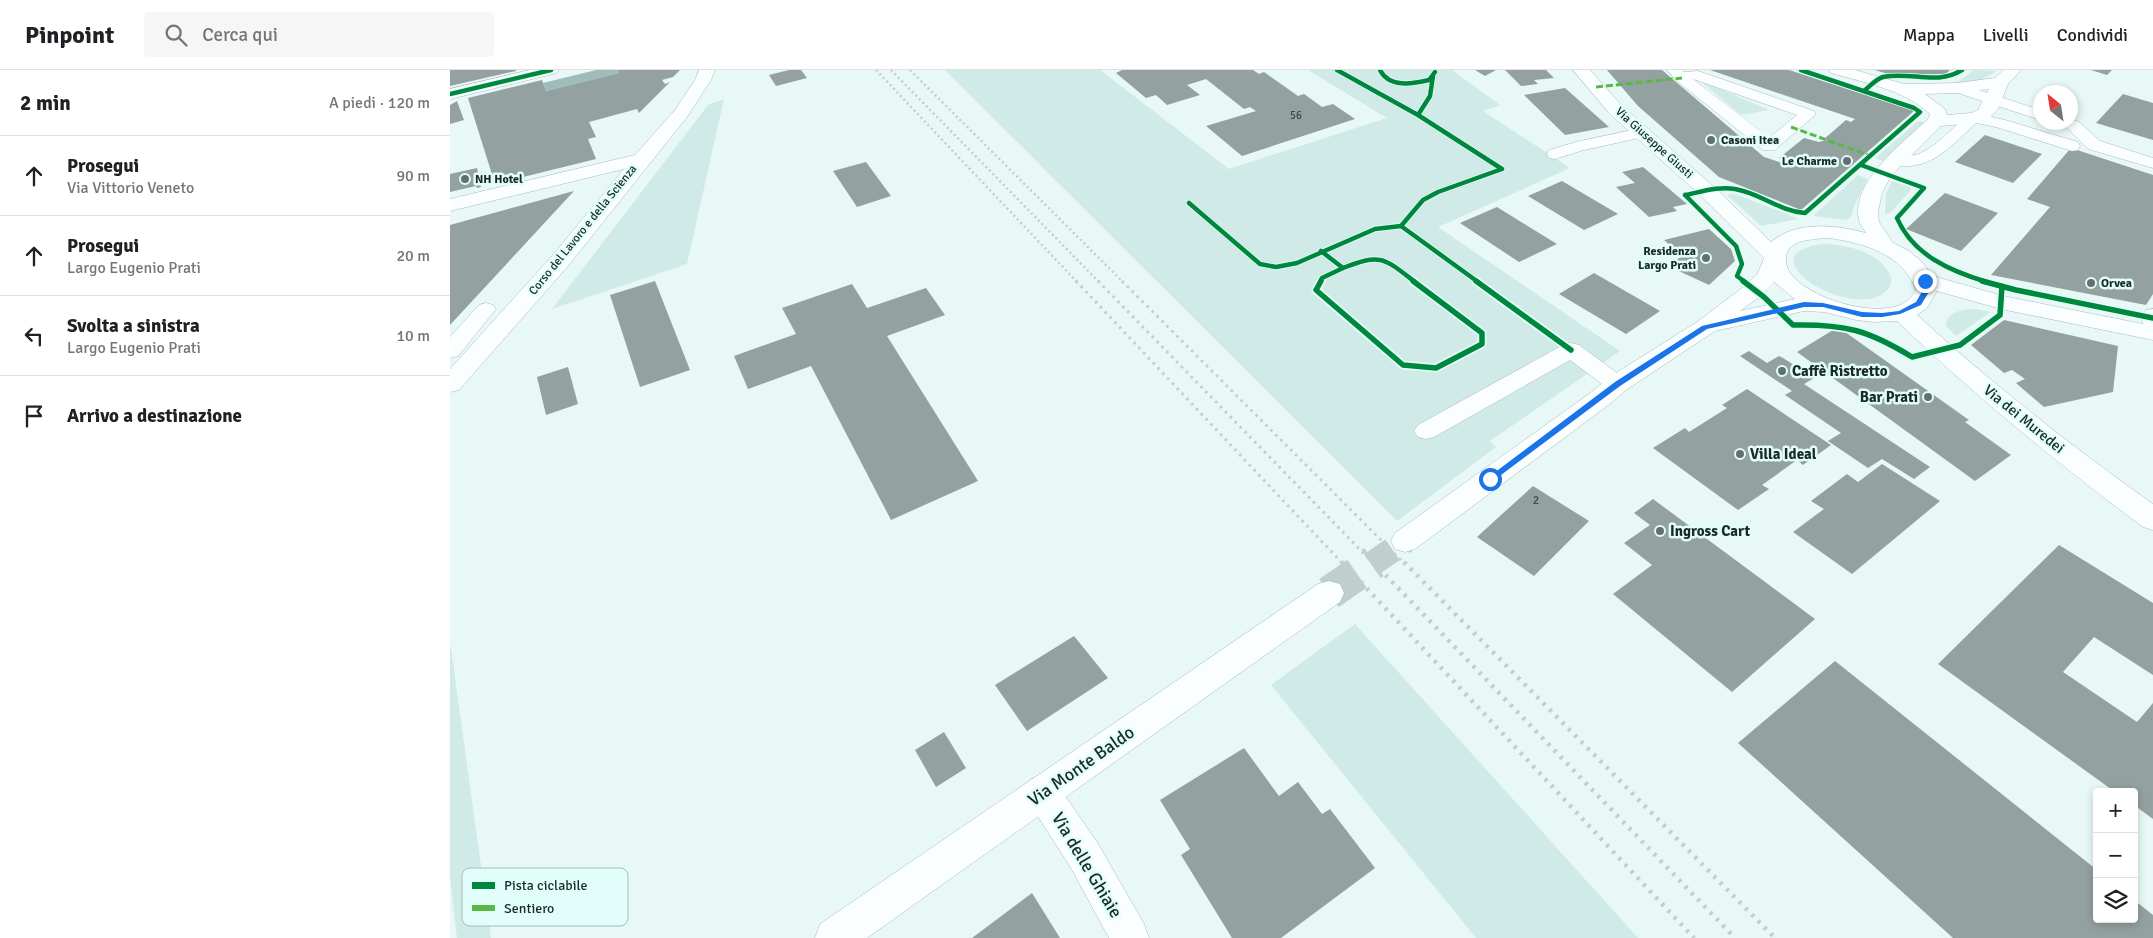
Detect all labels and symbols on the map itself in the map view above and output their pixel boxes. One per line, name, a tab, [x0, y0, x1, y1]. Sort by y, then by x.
north arrow	[2033, 85, 2078, 130]
street label: Via Giuseppe Giusti	[1612, 104, 1696, 182]
house number: 56	[1290, 109, 1302, 122]
place label: Casoni Itea	[1721, 133, 1779, 148]
marker: Casoni Itea	[1705, 134, 1717, 146]
place label: Le Charme	[1782, 154, 1837, 169]
marker: Le Charme	[1841, 155, 1853, 167]
street label: Corso del Lavoro e della Scienza	[526, 162, 640, 298]
place label: NH Hotel	[475, 172, 523, 187]
marker: NH Hotel	[459, 173, 471, 185]
place label: Residenza Largo Prati	[1638, 244, 1696, 273]
marker: Residenza Largo Prati	[1700, 252, 1712, 264]
route end	[1914, 270, 1937, 293]
place label: Orvea	[2101, 276, 2132, 291]
marker: Orvea	[2085, 277, 2097, 289]
place label: Caffè Ristretto	[1792, 362, 1888, 380]
marker: Caffè Ristretto	[1776, 365, 1788, 377]
street label: Via dei Muredei	[1980, 381, 2068, 457]
place label: Bar Prati	[1860, 388, 1918, 406]
marker: Bar Prati	[1922, 391, 1934, 403]
place label: Villa Ideal	[1750, 445, 1817, 463]
marker: Villa Ideal	[1734, 448, 1746, 460]
route start	[1479, 468, 1502, 491]
house number: 2	[1533, 493, 1539, 508]
place label: Ingross Cart	[1670, 522, 1750, 540]
marker: Ingross Cart	[1654, 525, 1666, 537]
street label: Via Monte Baldo	[1023, 721, 1139, 811]
street label: Via delle Ghiaie	[1047, 808, 1127, 922]
legend	[462, 868, 628, 926]
text: Pista ciclabile	[504, 877, 587, 894]
text: Sentiero	[504, 900, 554, 917]

